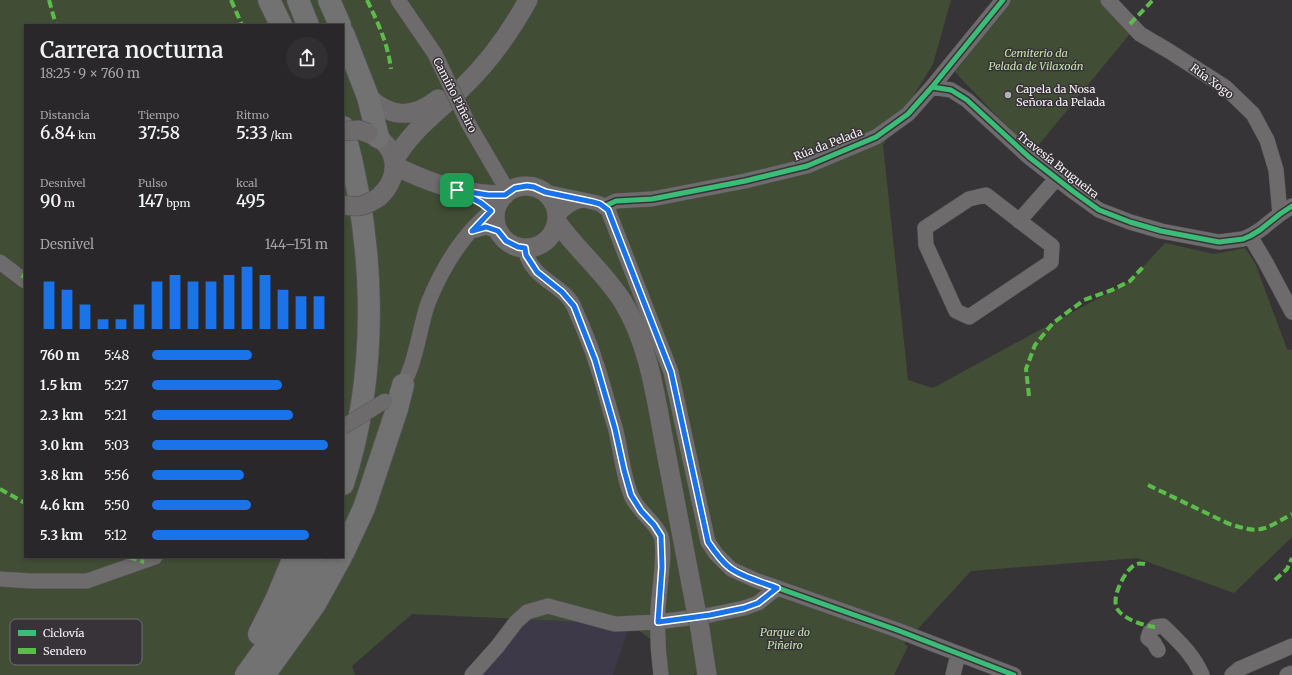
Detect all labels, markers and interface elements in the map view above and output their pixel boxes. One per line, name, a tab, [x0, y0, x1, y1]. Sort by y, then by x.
text: Carrera nocturna	[40, 36, 224, 64]
button: share	[286, 37, 328, 79]
park label: Cemiterio da Pelada de Vilaxoán	[989, 46, 1084, 73]
street label: Camiño Piñeiro	[430, 55, 480, 135]
street label: Rúa Xogo	[1188, 61, 1237, 102]
text: 18:25 · 9 × 760 m	[40, 65, 140, 82]
place label: Capela da Nosa Señora da Pelada	[1016, 82, 1105, 109]
marker: Capela da Nosa Señora da Pelada	[1003, 90, 1013, 100]
text: Distancia	[40, 108, 90, 122]
text: Tiempo	[138, 108, 179, 122]
text: Ritmo	[236, 108, 269, 122]
text: 6.84	[40, 122, 75, 144]
text: 37:58	[138, 122, 180, 144]
text: 5:33	[236, 122, 268, 144]
street label: Rúa da Pelada	[792, 124, 865, 164]
text: km	[75, 128, 96, 142]
text: /km	[268, 128, 292, 142]
street label: Travesía Brugueira	[1014, 129, 1102, 201]
pin	[440, 173, 474, 207]
text: Desnivel	[40, 176, 86, 190]
text: Pulso	[138, 176, 167, 190]
text: kcal	[236, 176, 258, 190]
icon: arrive	[446, 179, 468, 201]
text: 90	[40, 190, 61, 212]
text: 147	[138, 190, 164, 212]
text: 495	[236, 190, 265, 212]
text: m	[61, 196, 75, 210]
text: bpm	[164, 196, 191, 210]
text: Desnivel	[40, 236, 94, 253]
text: 144–151 m	[265, 236, 328, 253]
text: 760 m	[40, 347, 80, 364]
text: 5:48	[104, 347, 129, 364]
text: 1.5 km	[40, 377, 82, 394]
text: 5:27	[104, 377, 129, 394]
text: 2.3 km	[40, 407, 83, 424]
text: 5:21	[104, 407, 127, 424]
text: 3.0 km	[40, 437, 84, 454]
text: 5:03	[104, 437, 129, 454]
text: 3.8 km	[40, 467, 83, 484]
text: 5:56	[104, 467, 129, 484]
text: 4.6 km	[40, 497, 84, 514]
text: 5:50	[104, 497, 130, 514]
text: 5.3 km	[40, 527, 83, 544]
text: 5:12	[104, 527, 127, 544]
legend	[10, 619, 142, 665]
park label: Parque do Piñeiro	[760, 625, 810, 652]
text: Ciclovía	[43, 626, 85, 640]
text: Sendero	[43, 644, 87, 658]

